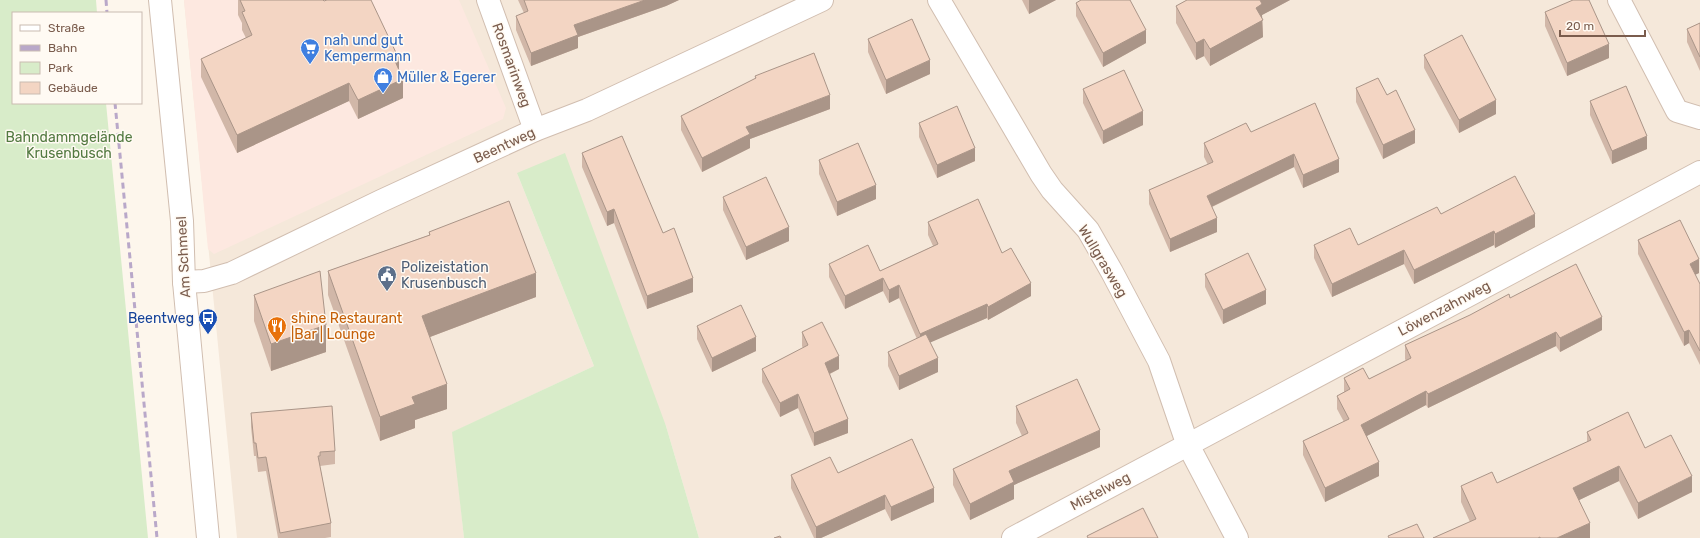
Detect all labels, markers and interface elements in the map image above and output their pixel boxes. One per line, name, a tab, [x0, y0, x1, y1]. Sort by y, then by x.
legend	[12, 12, 142, 104]
scale bar	[1560, 12, 1645, 38]
text: 20 m	[1566, 19, 1594, 33]
text: Straße	[48, 21, 85, 35]
street label: Rosmarinweg	[488, 21, 535, 110]
place label: nah und gut Kempermann	[324, 32, 411, 65]
supermarket icon: nah und gut Kempermann	[299, 37, 321, 65]
text: Bahn	[48, 41, 77, 55]
text: Park	[48, 61, 74, 75]
shop icon: Müller & Egerer	[372, 66, 394, 94]
place label: Müller & Egerer	[397, 69, 496, 86]
text: Gebäude	[48, 81, 98, 95]
street label: Beentweg	[471, 124, 538, 167]
park label: Bahndammgelände Krusenbusch	[5, 129, 133, 162]
street label: Am Schmeel	[173, 216, 194, 298]
street label: Wullgrasweg	[1074, 222, 1131, 301]
place label: Polizeistation Krusenbusch	[401, 259, 489, 292]
public building icon: Polizeistation Krusenbusch	[376, 264, 398, 292]
street label: Löwenzahnweg	[1395, 277, 1493, 340]
bus stop icon: Beentweg	[197, 307, 219, 335]
place label: Beentweg	[128, 310, 194, 327]
place label: shine Restaurant |Bar | Lounge	[291, 310, 403, 343]
restaurant icon: shine Restaurant |Bar | Lounge	[266, 315, 288, 343]
street label: Mistelweg	[1067, 469, 1133, 514]

